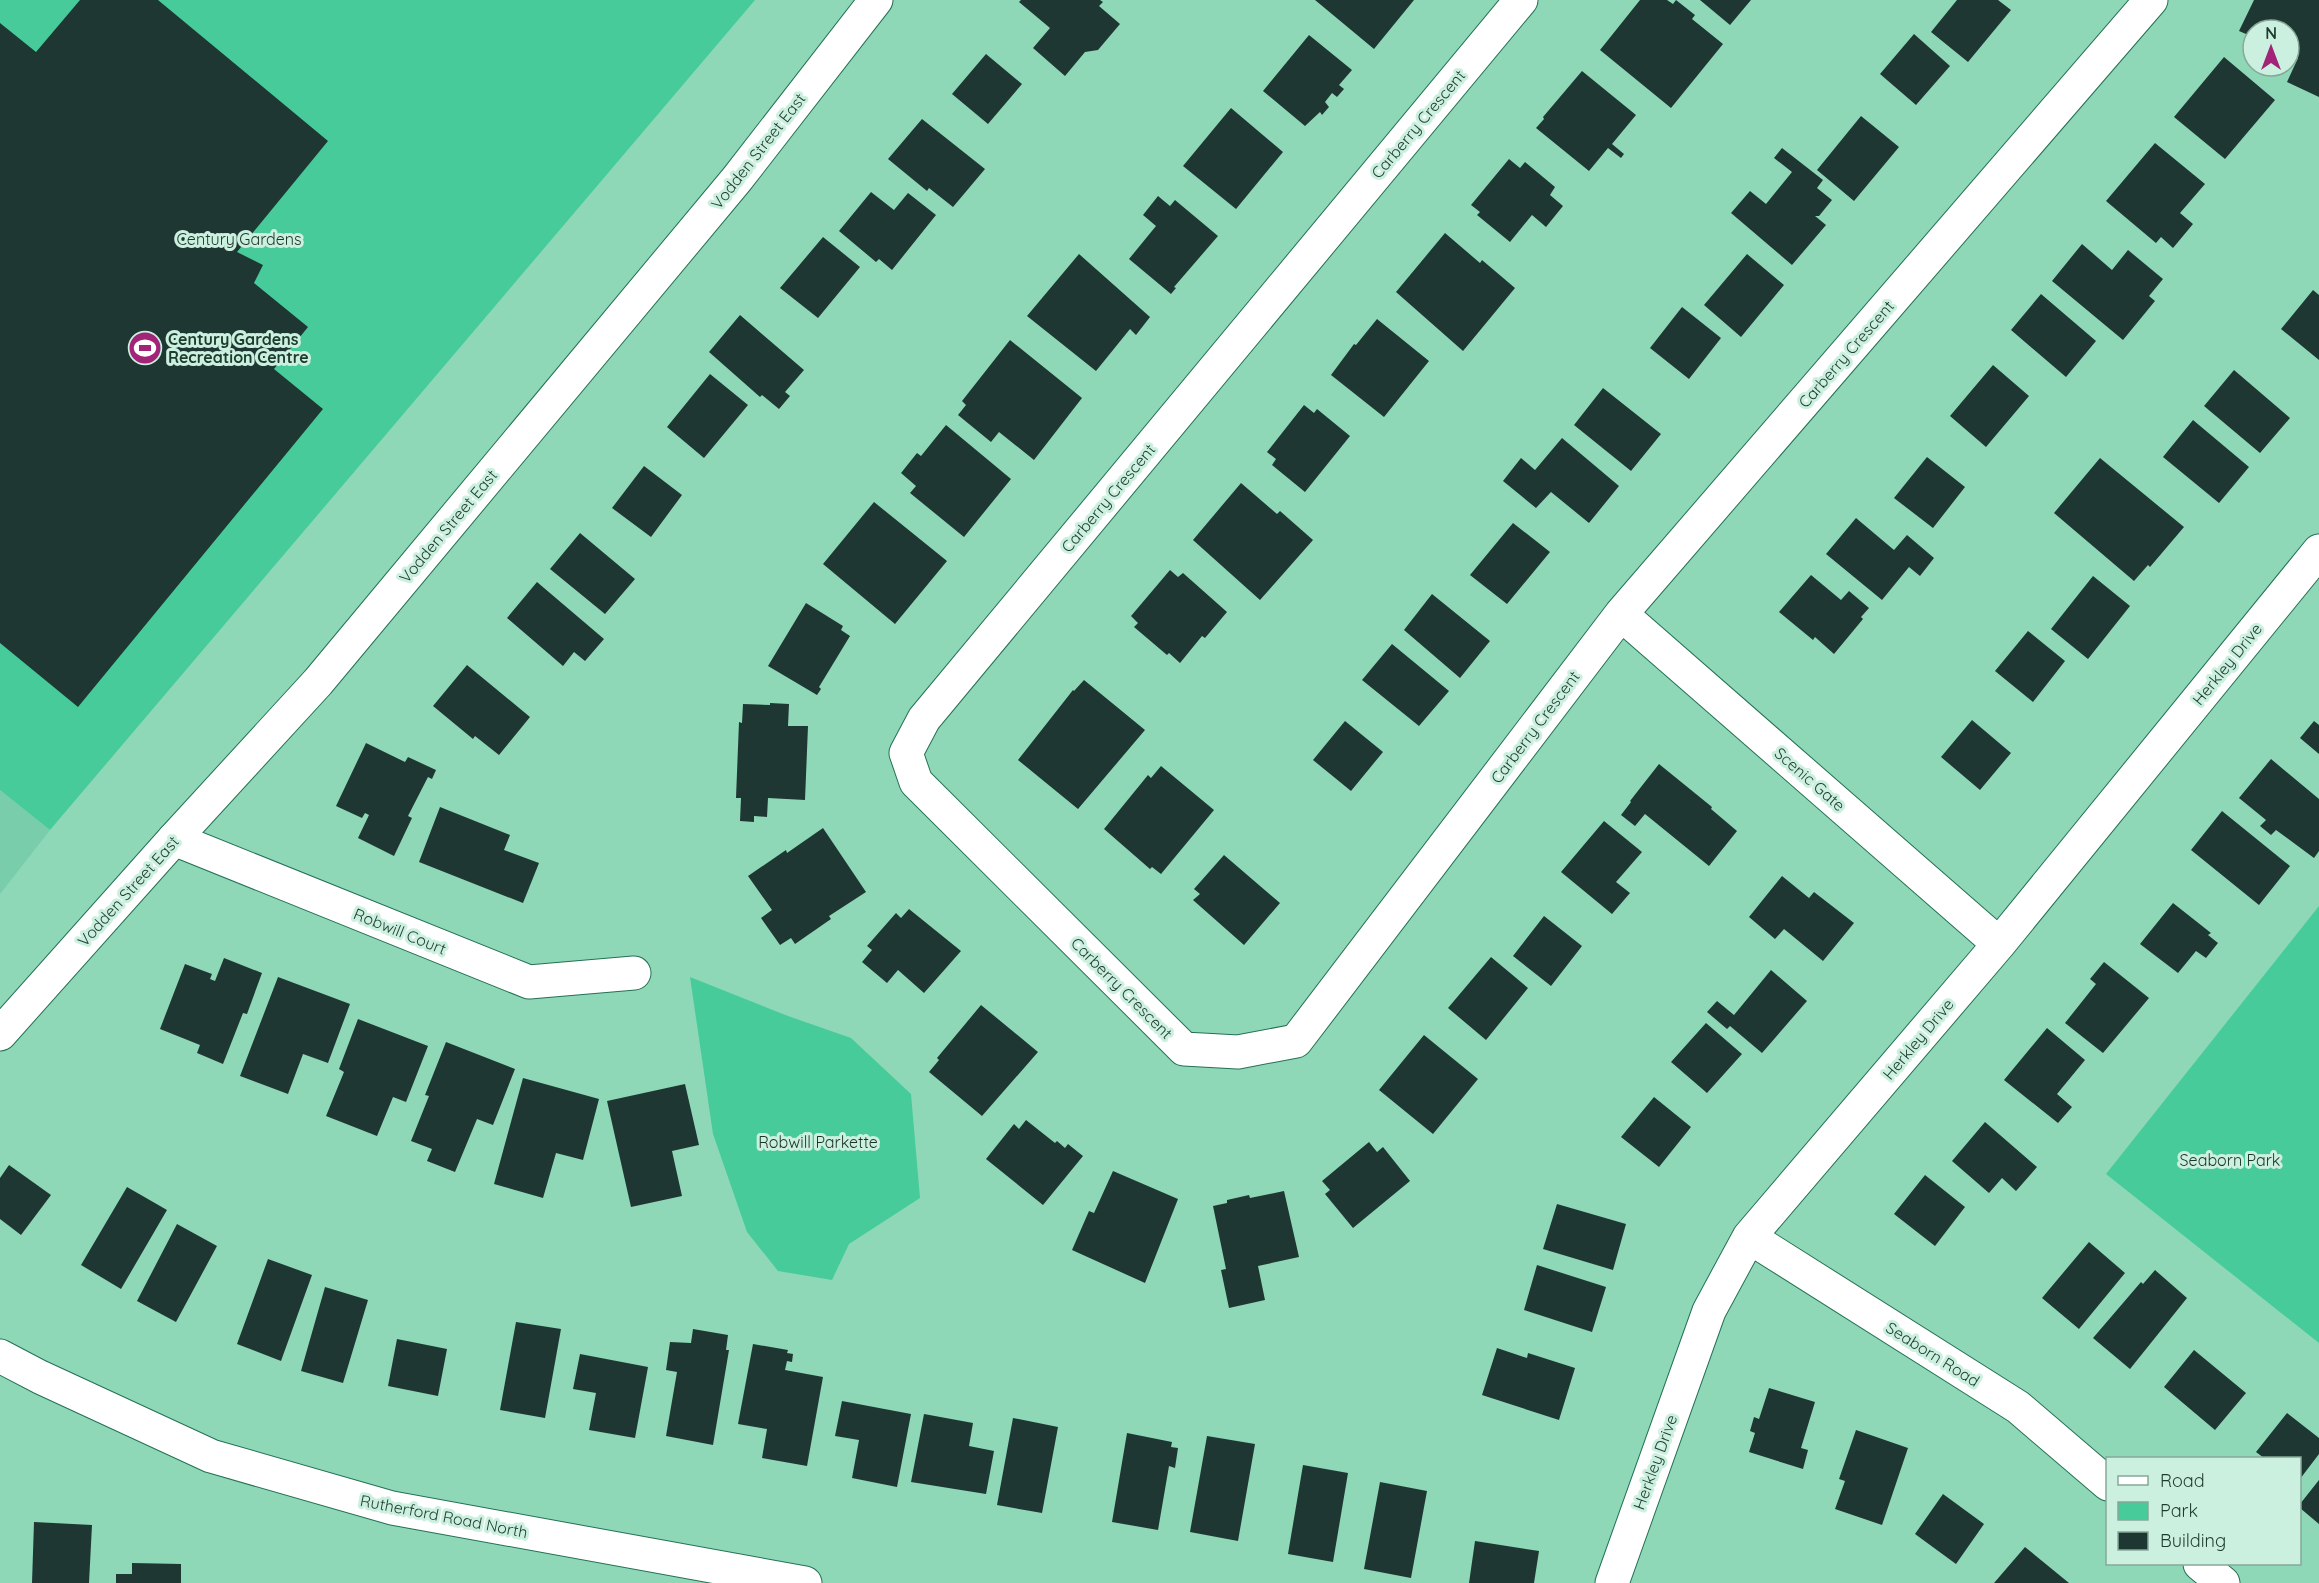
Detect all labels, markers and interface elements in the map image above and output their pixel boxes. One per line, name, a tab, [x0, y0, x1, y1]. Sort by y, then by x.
north arrow	[2241, 18, 2301, 78]
text: N	[2265, 23, 2277, 43]
street label: Carberry Crescent	[1367, 66, 1469, 182]
street label: Vodden Street East	[706, 89, 810, 213]
park label: Century Gardens	[176, 229, 302, 249]
street label: Carberry Crescent	[1794, 296, 1898, 412]
place label: Century Gardens Recreation Centre	[168, 329, 309, 367]
sports icon: Century Gardens Recreation Centre	[127, 330, 163, 366]
street label: Carberry Crescent	[1057, 440, 1159, 556]
street label: Vodden Street East	[395, 465, 501, 587]
street label: Herkley Drive	[2188, 619, 2266, 709]
street label: Carberry Crescent	[1486, 667, 1584, 787]
street label: Scenic Gate	[1771, 743, 1849, 815]
street label: Vodden Street East	[73, 832, 183, 950]
street label: Robwill Court	[351, 903, 449, 959]
street label: Carberry Crescent	[1067, 933, 1177, 1043]
street label: Herkley Drive	[1878, 994, 1958, 1084]
park label: Robwill Parkette	[758, 1132, 878, 1152]
park label: Seaborn Park	[2180, 1150, 2280, 1170]
street label: Seaborn Road	[1882, 1317, 1984, 1391]
street label: Herkley Drive	[1629, 1412, 1681, 1512]
legend	[2106, 1457, 2301, 1565]
text: Road	[2160, 1469, 2205, 1492]
street label: Rutherford Road North	[359, 1490, 529, 1542]
text: Park	[2160, 1499, 2198, 1522]
text: Building	[2160, 1529, 2226, 1552]

